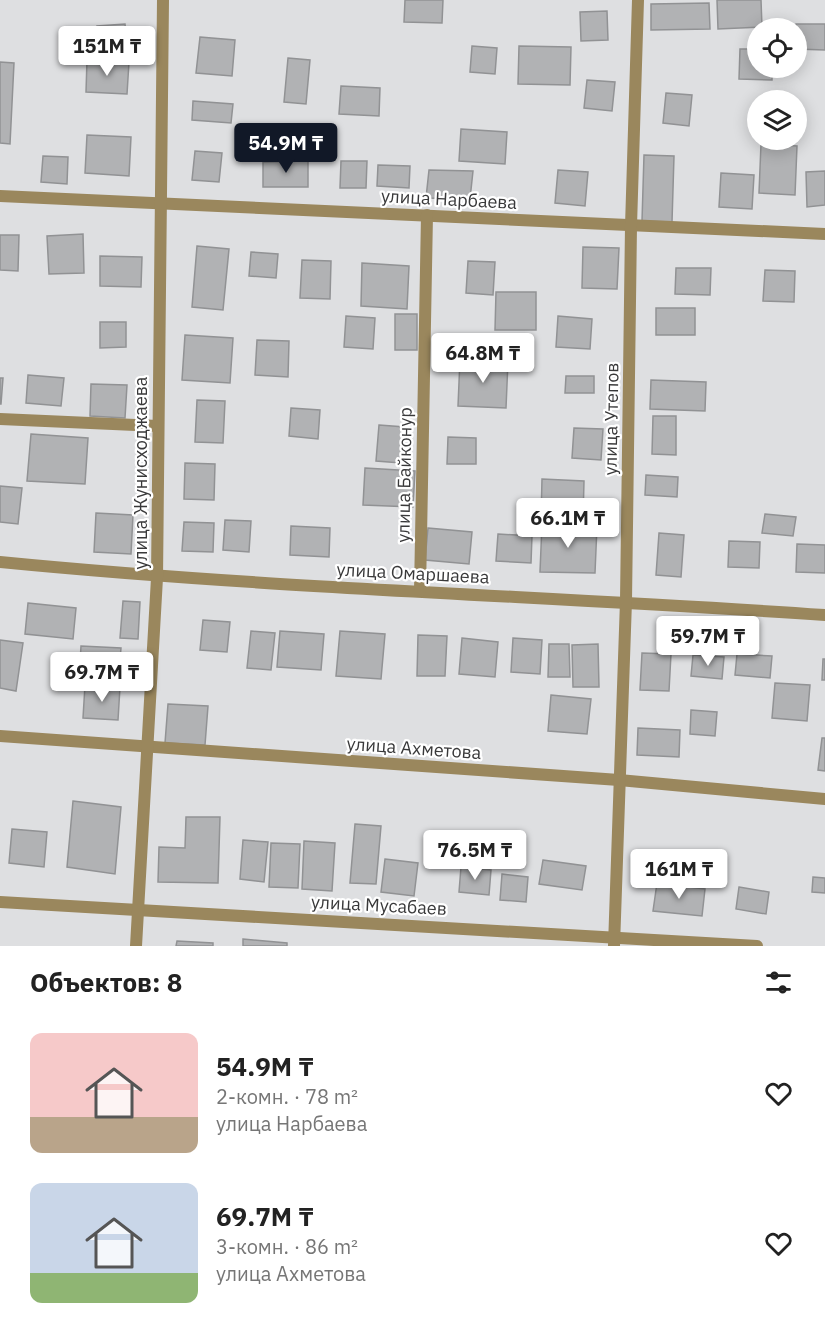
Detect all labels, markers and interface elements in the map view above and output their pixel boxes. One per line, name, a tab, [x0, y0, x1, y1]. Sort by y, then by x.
map controls	[747, 18, 807, 150]
button: locate	[747, 18, 807, 78]
pin: 151M ₸	[58, 26, 156, 77]
text: 151M ₸	[72, 32, 142, 59]
button: layers	[747, 90, 807, 150]
pin: 54.9M ₸	[231, 123, 341, 174]
text: 54.9M ₸	[248, 129, 324, 156]
street label: улица Нарбаева	[380, 184, 518, 214]
pin: 64.8M ₸	[428, 333, 538, 384]
text: 64.8M ₸	[445, 339, 521, 366]
street label: улица Утепов	[599, 362, 623, 476]
street label: улица Жунисходжаева	[129, 376, 152, 569]
street label: улица Байконур	[391, 407, 417, 543]
pin: 66.1M ₸	[513, 498, 623, 549]
text: 66.1M ₸	[530, 504, 606, 531]
street label: улица Омаршаева	[336, 558, 490, 589]
pin: 59.7M ₸	[653, 616, 763, 667]
text: 59.7M ₸	[670, 622, 746, 649]
pin: 69.7M ₸	[47, 652, 157, 703]
text: 69.7M ₸	[64, 658, 140, 685]
street label: улица Ахметова	[346, 732, 483, 764]
pin: 76.5M ₸	[420, 830, 530, 881]
text: 76.5M ₸	[437, 836, 513, 863]
pin: 161M ₸	[630, 849, 728, 900]
text: 161M ₸	[644, 855, 714, 882]
street label: улица Мусабаев	[311, 890, 447, 920]
text: Объектов: 8	[30, 965, 182, 999]
icon: filters	[762, 966, 795, 999]
text: 54.9M ₸	[216, 1049, 314, 1083]
icon: home	[78, 1057, 150, 1129]
icon: heart	[762, 1077, 795, 1110]
text: 2-комн. · 78 m²	[216, 1083, 358, 1110]
text: улица Нарбаева	[216, 1110, 367, 1137]
text: 69.7M ₸	[216, 1199, 314, 1233]
icon: home	[78, 1207, 150, 1279]
icon: heart	[762, 1227, 795, 1260]
text: 3-комн. · 86 m²	[216, 1233, 358, 1260]
text: улица Ахметова	[216, 1260, 366, 1287]

